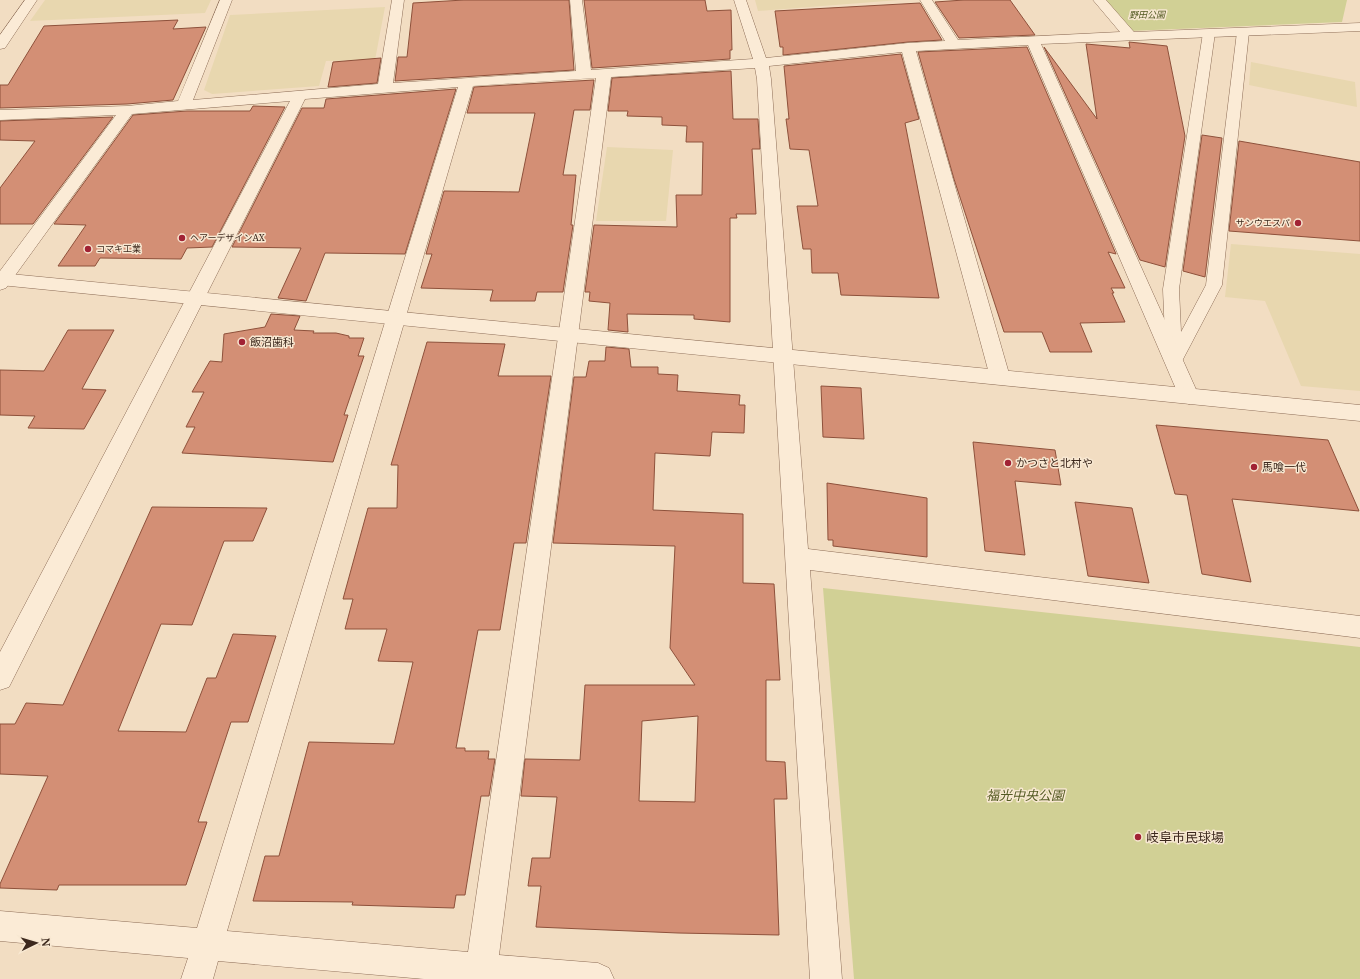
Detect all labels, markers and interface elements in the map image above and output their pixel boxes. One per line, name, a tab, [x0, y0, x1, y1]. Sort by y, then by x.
park label: 野田公園	[1129, 8, 1167, 21]
place label: サンウエスパ	[1236, 216, 1290, 229]
marker: サンウエスパ	[1293, 218, 1303, 228]
place label: ヘアーデザインAX	[190, 231, 265, 244]
marker: ヘアーデザインAX	[177, 233, 187, 243]
place label: コマキ工業	[96, 242, 141, 255]
marker: コマキ工業	[83, 244, 93, 254]
place label: 飯沼歯科	[250, 334, 294, 349]
marker: 飯沼歯科	[237, 337, 247, 347]
place label: かつさと北村や	[1016, 455, 1093, 470]
marker: かつさと北村や	[1003, 458, 1013, 468]
place label: 馬喰一代	[1262, 459, 1306, 474]
marker: 馬喰一代	[1249, 462, 1259, 472]
park label: 福光中央公園	[986, 786, 1066, 804]
place label: 岐阜市民球場	[1146, 828, 1224, 846]
marker: 岐阜市民球場	[1133, 832, 1143, 842]
north arrow	[16, 923, 56, 963]
text: N	[39, 937, 54, 947]

